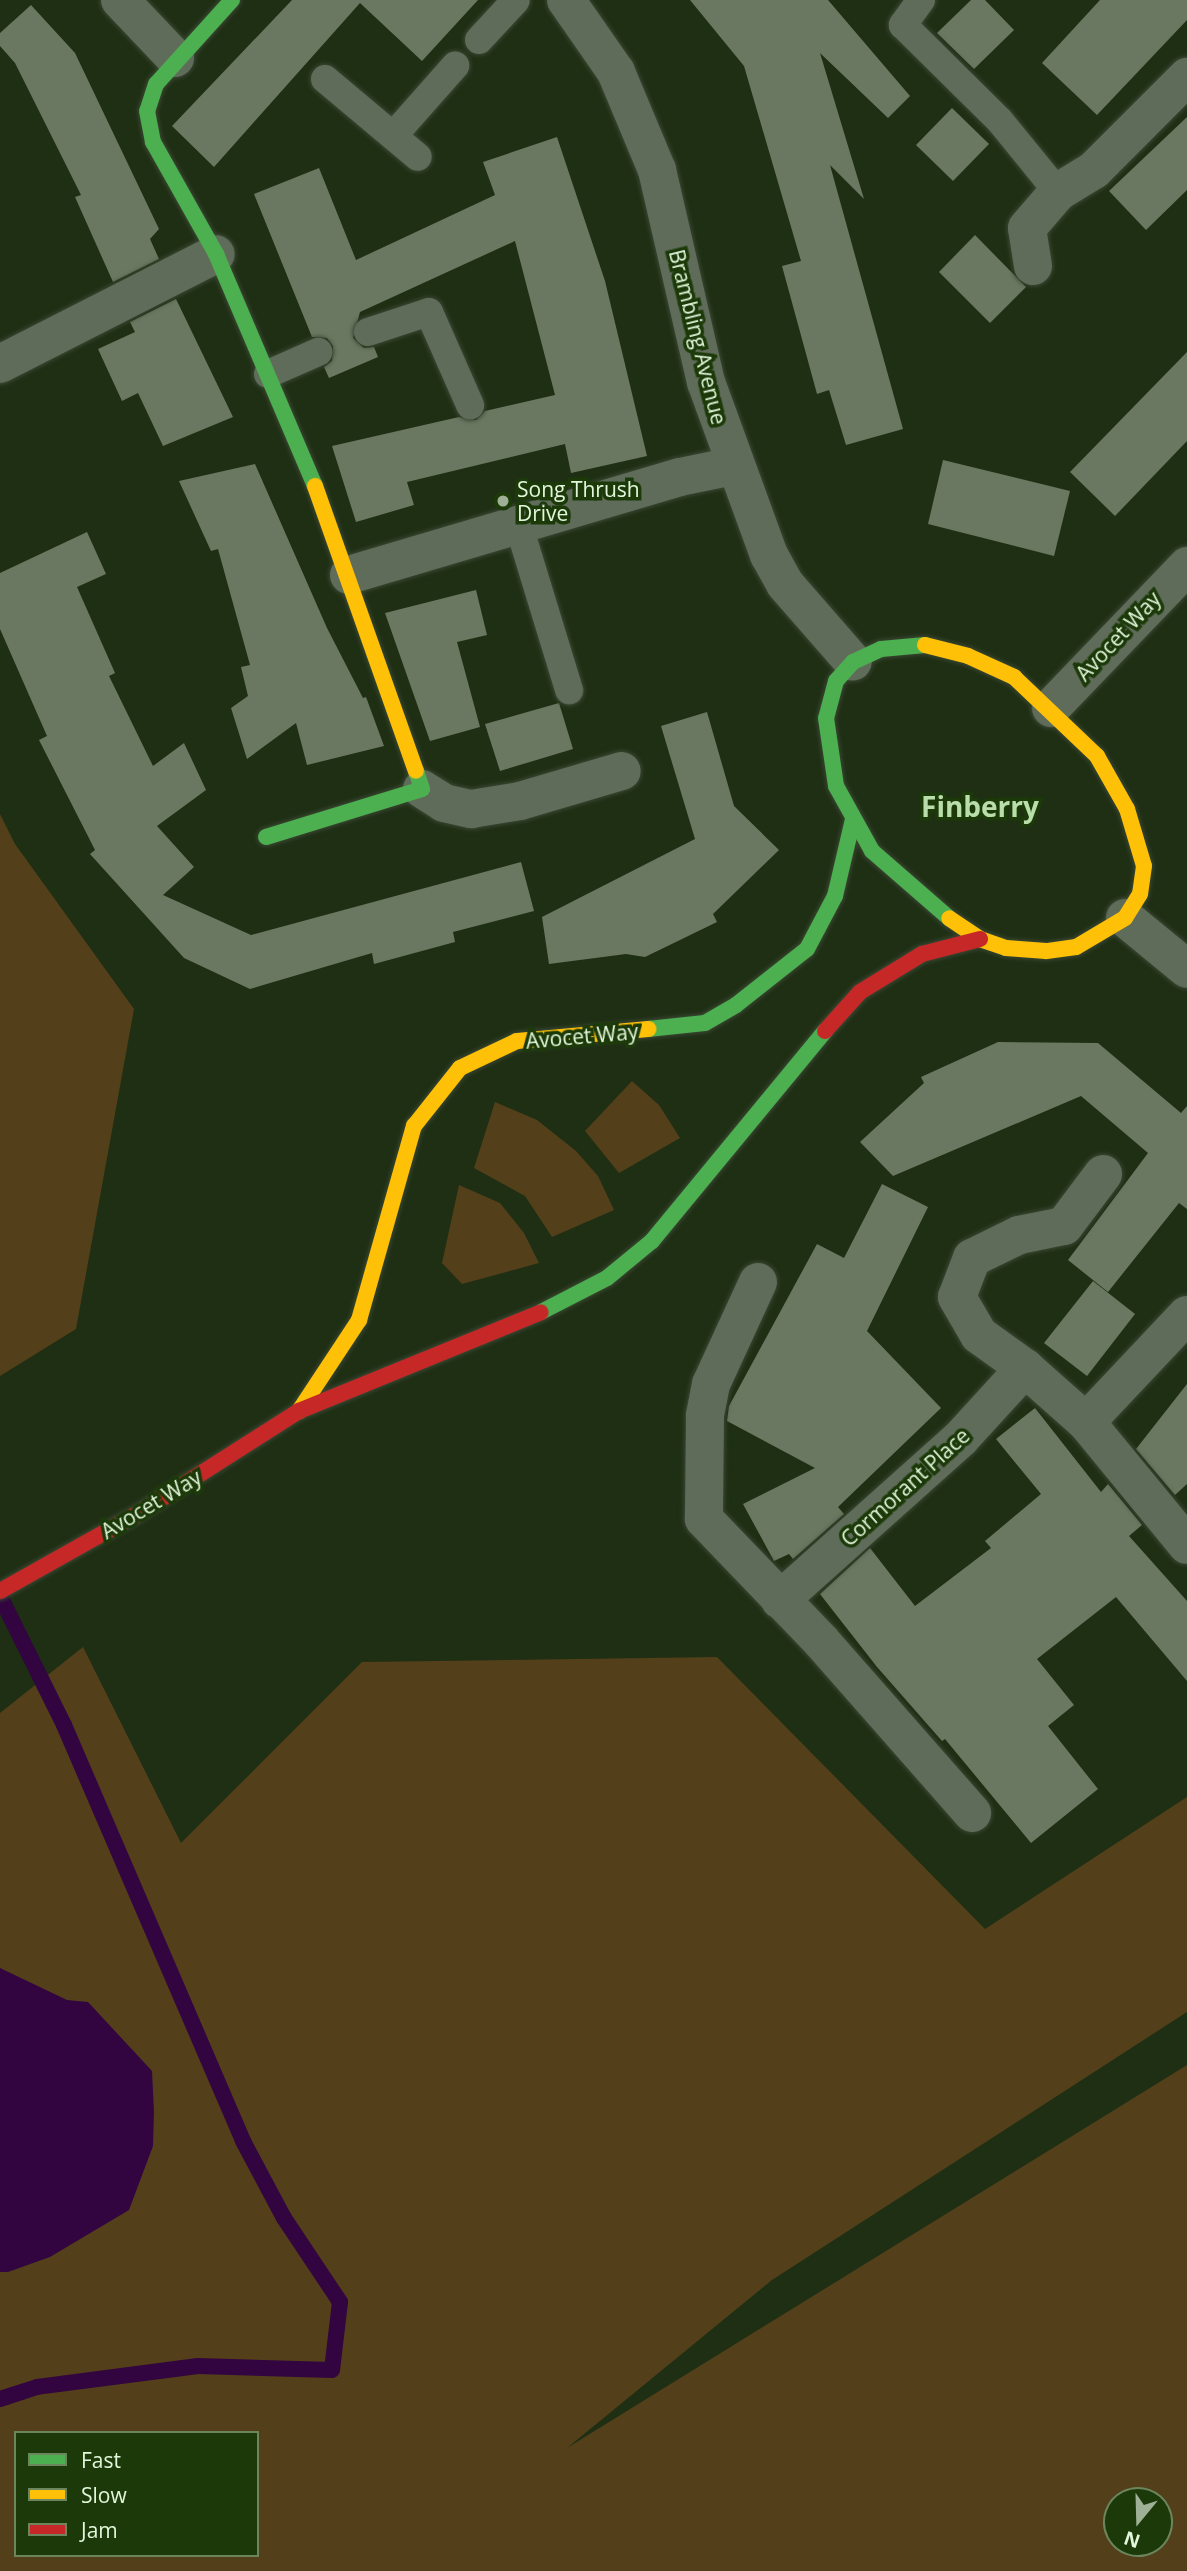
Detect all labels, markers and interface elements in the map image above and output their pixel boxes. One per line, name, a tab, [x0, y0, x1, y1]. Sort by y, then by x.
street label: Brambling Avenue	[664, 247, 732, 427]
place label: Song Thrush Drive	[517, 476, 640, 526]
marker: Song Thrush Drive	[495, 493, 511, 509]
street label: Avocet Way	[1070, 586, 1166, 686]
district label: Finberry	[921, 789, 1039, 823]
street label: Avocet Way	[525, 1019, 639, 1053]
street label: Cormorant Place	[836, 1423, 974, 1551]
street label: Avocet Way	[96, 1464, 206, 1544]
legend	[14, 2431, 259, 2557]
text: Fast	[81, 2446, 121, 2474]
text: Slow	[81, 2481, 127, 2509]
north arrow	[1103, 2487, 1173, 2557]
text: Jam	[81, 2516, 118, 2544]
text: N	[1120, 2525, 1143, 2555]

